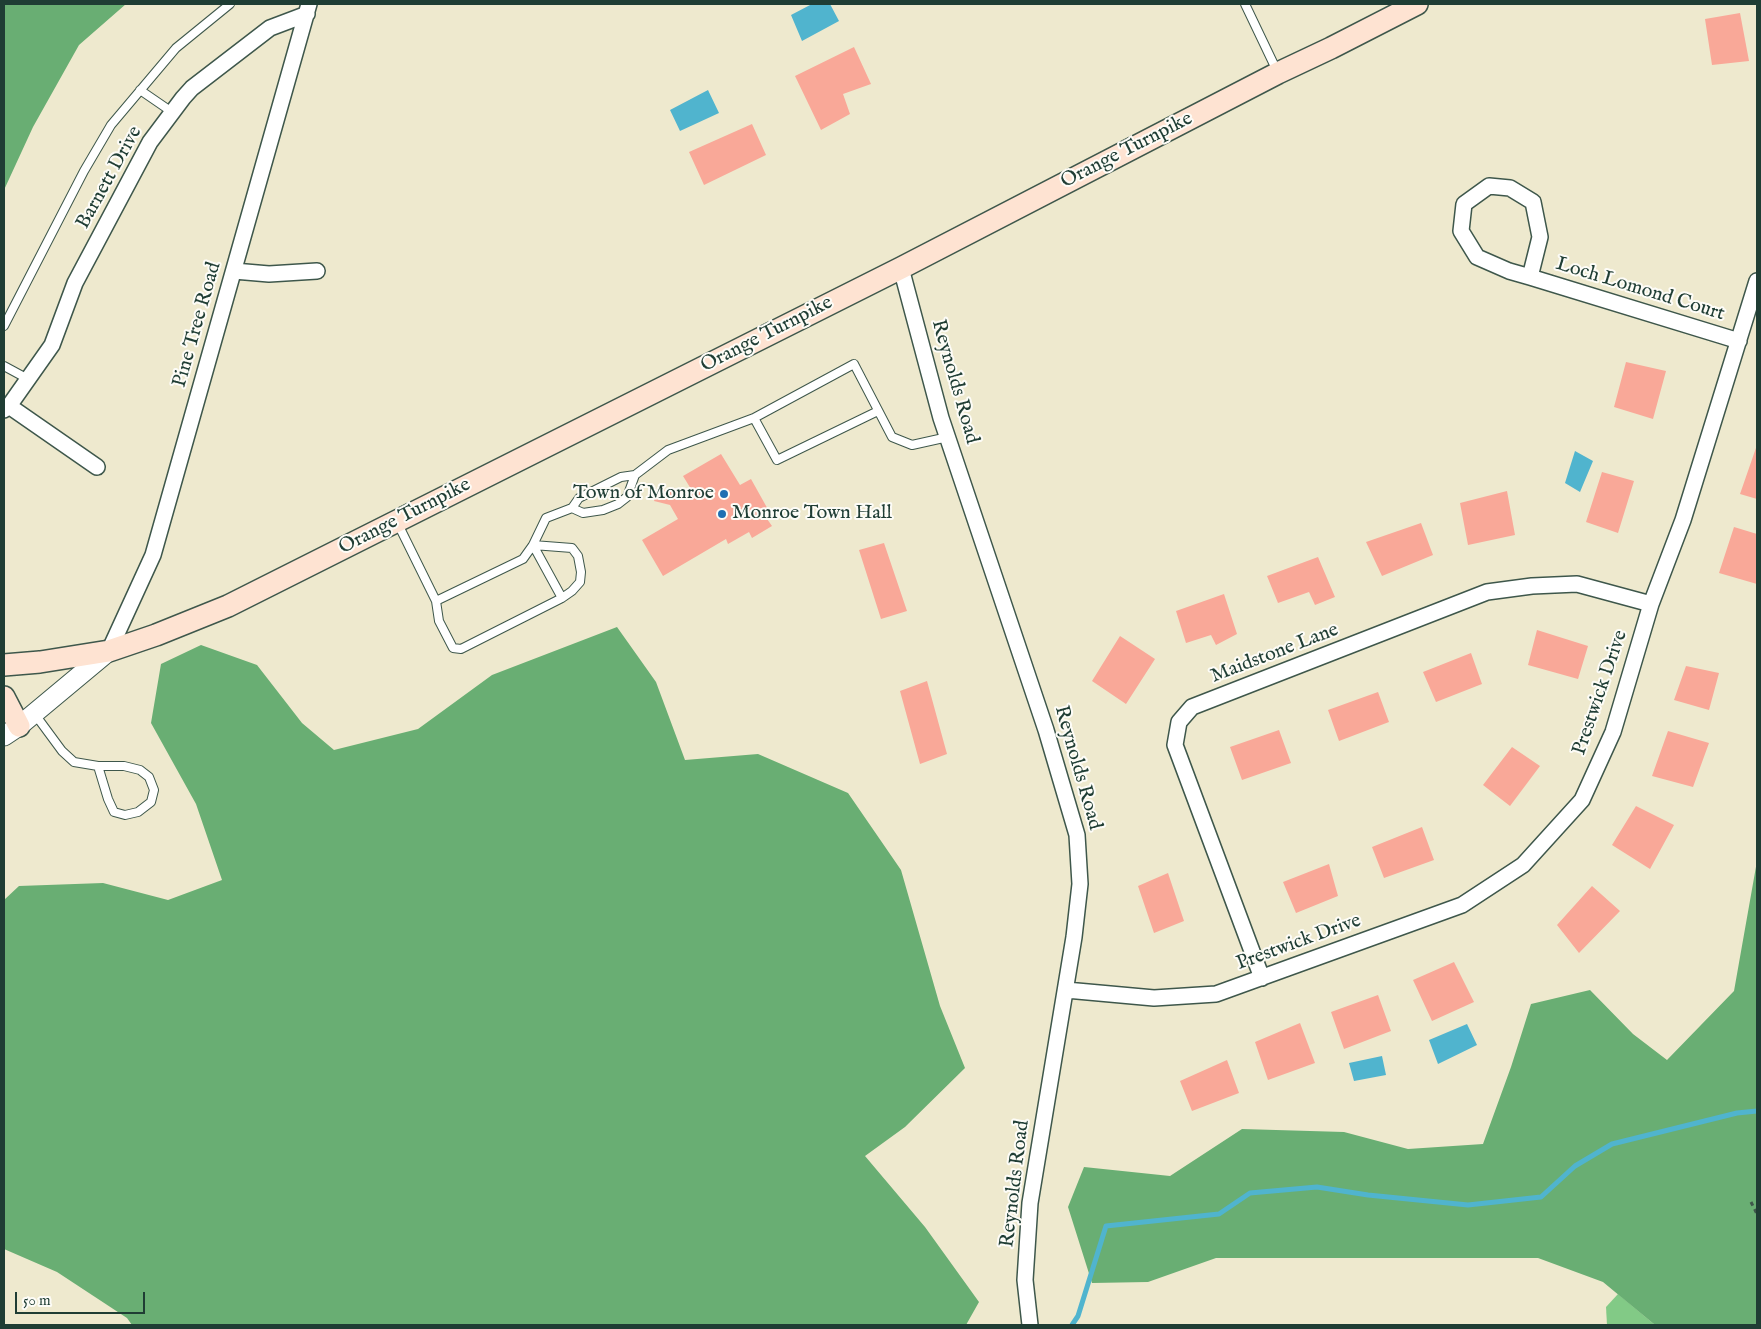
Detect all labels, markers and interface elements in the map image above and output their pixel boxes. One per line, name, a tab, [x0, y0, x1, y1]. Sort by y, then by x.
street label: Orange Turnpike	[1057, 107, 1197, 195]
street label: Barnett Drive	[72, 122, 148, 234]
street label: Loch Lomond Court	[1553, 253, 1727, 327]
street label: Pine Tree Road	[169, 259, 227, 391]
street label: Orange Turnpike	[697, 291, 837, 379]
street label: Reynolds Road	[925, 317, 983, 447]
street label: Orange Turnpike	[335, 473, 475, 561]
place label: Town of Monroe	[573, 482, 714, 506]
marker: Town of Monroe	[718, 488, 730, 500]
place label: Monroe Town Hall	[732, 502, 892, 526]
marker: Monroe Town Hall	[716, 508, 728, 520]
street label: Maidstone Lane	[1208, 619, 1342, 689]
street label: Prestwick Drive	[1568, 627, 1634, 759]
street label: Reynolds Road	[1048, 703, 1106, 833]
street label: Prestwick Drive	[1234, 909, 1364, 977]
street label: Reynolds Road	[996, 1119, 1036, 1249]
scale bar	[18, 1282, 148, 1314]
text: 50 m	[23, 1291, 51, 1310]

